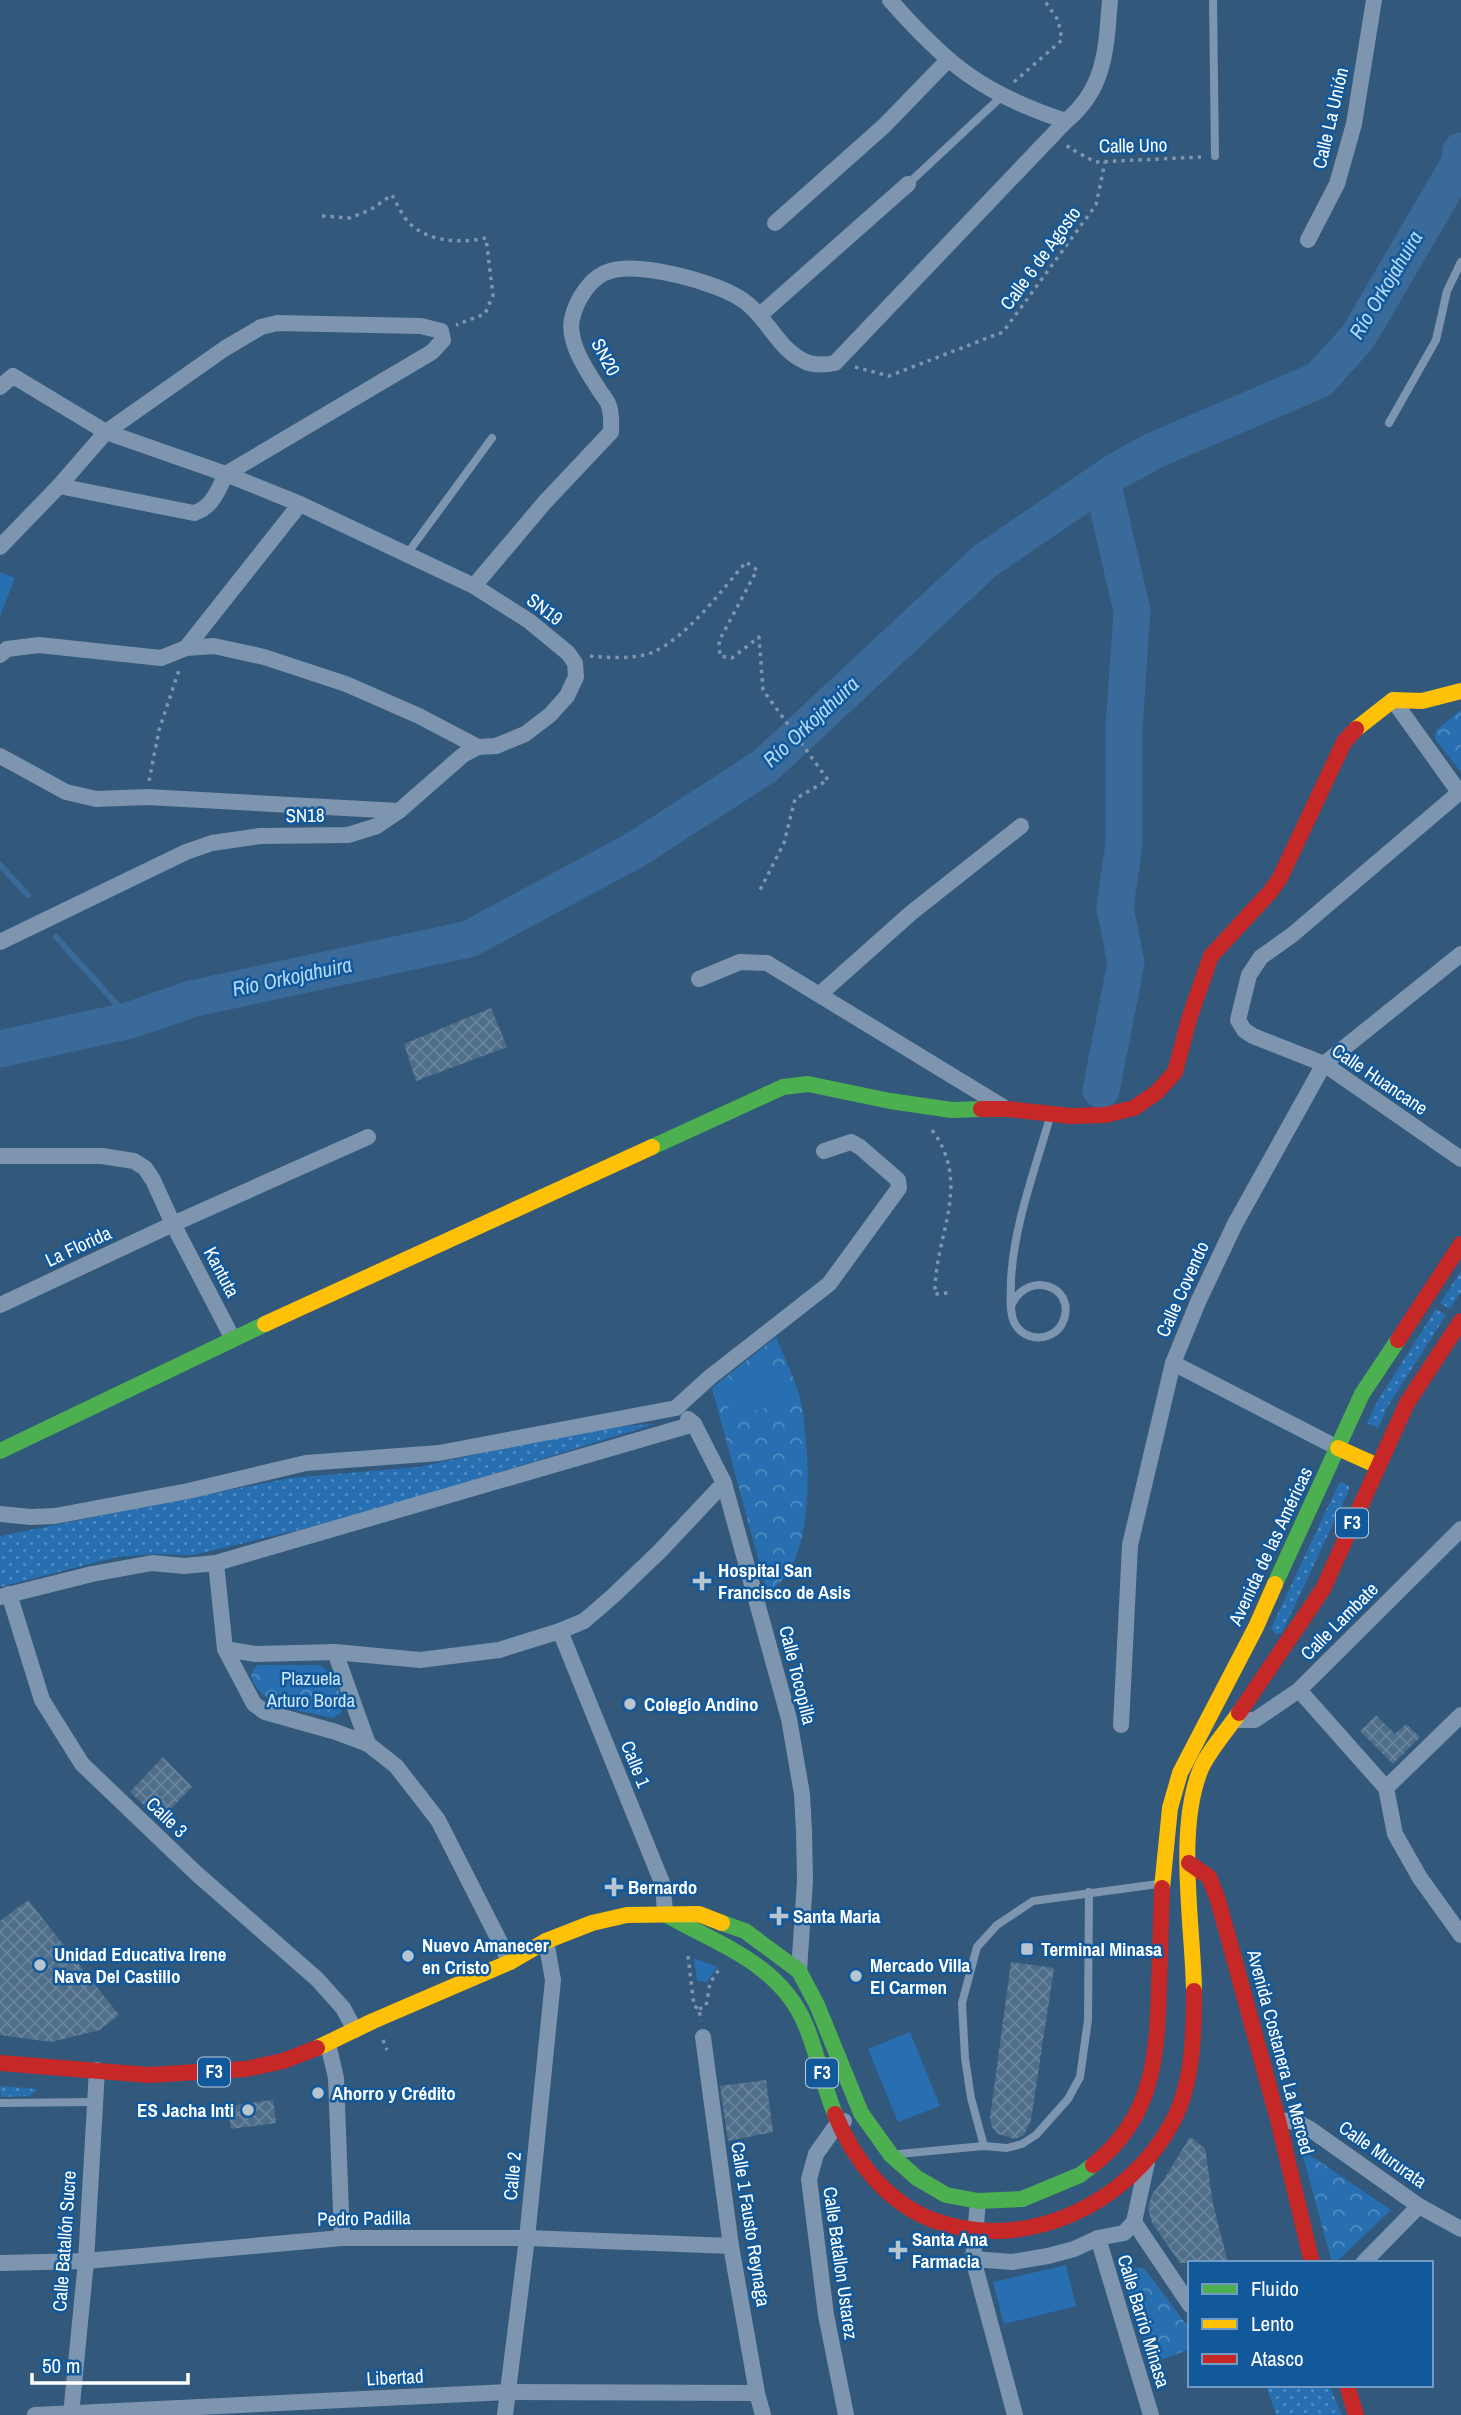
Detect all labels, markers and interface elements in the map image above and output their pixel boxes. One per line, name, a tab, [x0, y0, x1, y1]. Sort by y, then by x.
street label: Calle La Unión	[1306, 65, 1354, 171]
street label: Calle Uno	[1099, 131, 1167, 159]
street label: Calle 6 de Agosto	[994, 201, 1086, 315]
water label: Río Orkojahuira	[1342, 225, 1429, 344]
street label: SN20	[585, 334, 627, 380]
street label: SN19	[522, 587, 568, 631]
water label: Río Orkojahuira	[756, 670, 865, 774]
street label: SN18	[285, 802, 325, 828]
water label: Río Orkojahuira	[229, 950, 354, 1003]
street label: Calle Huancane	[1327, 1037, 1433, 1121]
street label: La Florida	[41, 1219, 116, 1273]
street label: Calle Covendo	[1149, 1237, 1215, 1341]
street label: Kantuta	[198, 1242, 246, 1302]
street label: Avenida de las Américas	[1221, 1462, 1318, 1630]
road number: F3	[1336, 1508, 1368, 1538]
place label: Hospital San Francisco de Asis	[718, 1557, 851, 1605]
marker: Hospital San Francisco de Asis	[692, 1571, 712, 1591]
street label: Calle Lambate	[1294, 1576, 1384, 1666]
street label: Calle Tocopilla	[773, 1623, 823, 1727]
park label: Plazuela Arturo Borda	[266, 1665, 355, 1713]
place label: Colegio Andino	[644, 1691, 759, 1717]
marker: Colegio Andino	[622, 1696, 638, 1712]
street label: Calle 1	[615, 1737, 657, 1792]
street label: Calle 3	[141, 1791, 193, 1843]
place label: Bernardo	[628, 1874, 697, 1900]
marker: Bernardo	[606, 1879, 622, 1895]
place label: Santa Maria	[793, 1903, 881, 1929]
marker: Santa Maria	[771, 1908, 787, 1924]
place label: Nuevo Amanecer en Cristo	[422, 1932, 549, 1980]
place label: Terminal Minasa	[1041, 1936, 1162, 1962]
place label: Unidad Educativa Irene Nava Del Castillo	[54, 1941, 227, 1989]
marker: Terminal Minasa	[1019, 1941, 1035, 1957]
street label: Avenida Costanera La Merced	[1241, 1946, 1321, 2157]
marker: Nuevo Amanecer en Cristo	[400, 1948, 416, 1964]
place label: Mercado Villa El Carmen	[870, 1952, 971, 2000]
marker: Unidad Educativa Irene Nava Del Castillo	[32, 1957, 48, 1973]
marker: Mercado Villa El Carmen	[848, 1968, 864, 1984]
road number: F3	[198, 2058, 230, 2086]
road number: F3	[806, 2059, 838, 2088]
place label: Ahorro y Crédito	[332, 2080, 456, 2106]
marker: Ahorro y Crédito	[310, 2085, 326, 2101]
place label: ES Jacha Inti	[137, 2097, 234, 2123]
marker: ES Jacha Inti	[240, 2102, 256, 2118]
street label: Calle Mururata	[1334, 2114, 1433, 2194]
street label: Calle 1 Fausto Reynaga	[725, 2140, 777, 2309]
street label: Calle 2	[497, 2151, 527, 2201]
street label: Calle Batallón Sucre	[46, 2170, 82, 2312]
street label: Calle Batallon Ustarez	[817, 2185, 865, 2341]
street label: Pedro Padilla	[317, 2204, 411, 2232]
place label: Santa Ana Farmacia	[912, 2226, 988, 2274]
marker: Santa Ana Farmacia	[890, 2242, 906, 2258]
street label: Calle Barrio Minasa	[1111, 2251, 1177, 2391]
legend	[1188, 2261, 1433, 2387]
text: Fluido	[1251, 2274, 1299, 2303]
text: Lento	[1251, 2309, 1294, 2338]
scale bar	[32, 2342, 187, 2386]
text: Atasco	[1250, 2344, 1304, 2373]
text: 50 m	[42, 2351, 80, 2380]
street label: Libertad	[366, 2363, 424, 2391]

